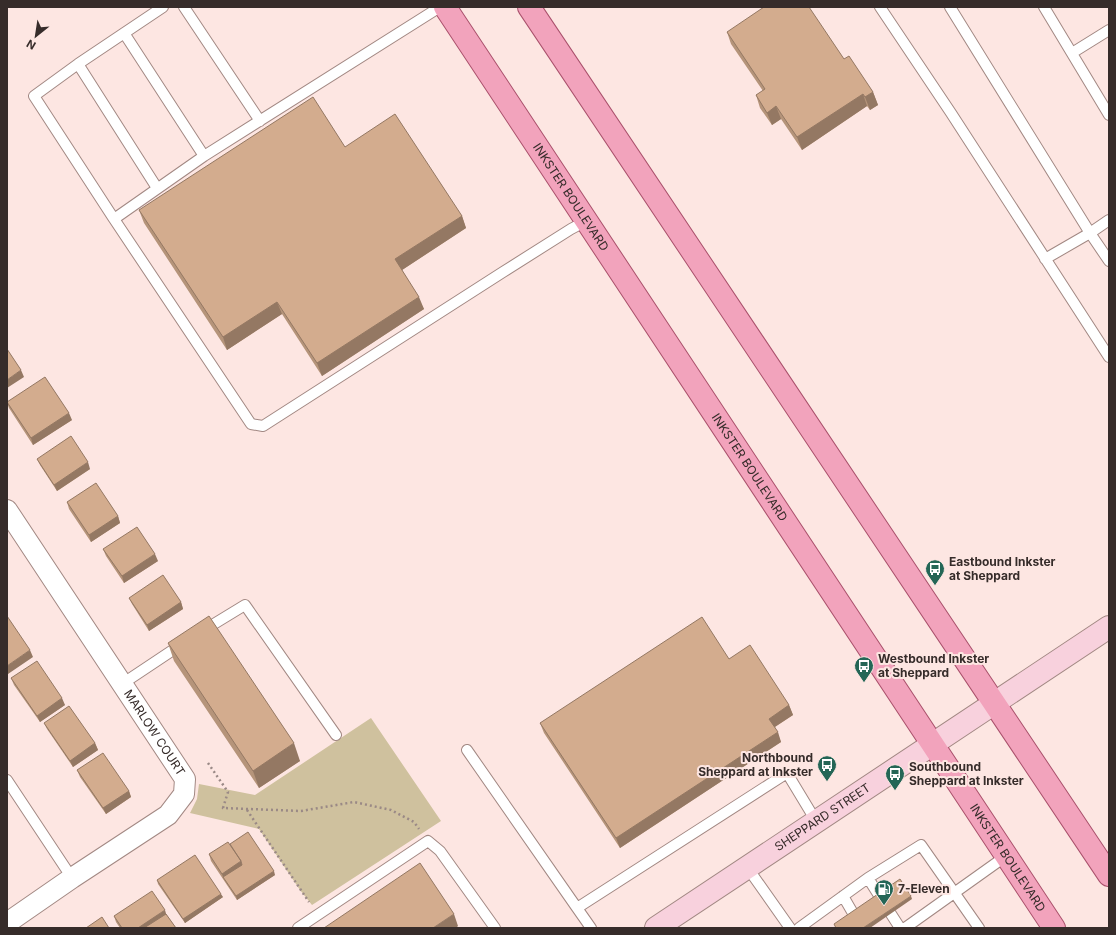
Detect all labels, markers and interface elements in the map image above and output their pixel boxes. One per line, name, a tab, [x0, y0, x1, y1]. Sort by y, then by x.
north arrow	[16, 16, 56, 56]
text: N	[24, 37, 38, 53]
street label: INKSTER BOULEVARD	[530, 140, 612, 254]
street label: INKSTER BOULEVARD	[709, 410, 791, 524]
place label: Eastbound Inkster at Sheppard	[949, 554, 1056, 583]
bus stop icon: Eastbound Inkster at Sheppard	[924, 558, 946, 586]
place label: Westbound Inkster at Sheppard	[878, 651, 989, 680]
bus stop icon: Westbound Inkster at Sheppard	[853, 655, 875, 683]
street label: MARLOW COURT	[121, 687, 189, 778]
place label: Northbound Sheppard at Inkster	[698, 750, 813, 779]
bus stop icon: Northbound Sheppard at Inkster	[816, 754, 838, 782]
place label: Southbound Sheppard at Inkster	[909, 759, 1024, 788]
bus stop icon: Southbound Sheppard at Inkster	[884, 763, 906, 791]
street label: SHEPPARD STREET	[772, 780, 873, 854]
street label: INKSTER BOULEVARD	[967, 801, 1049, 914]
fuel station icon: 7-Eleven	[873, 878, 895, 906]
place label: 7-Eleven	[898, 881, 950, 896]

